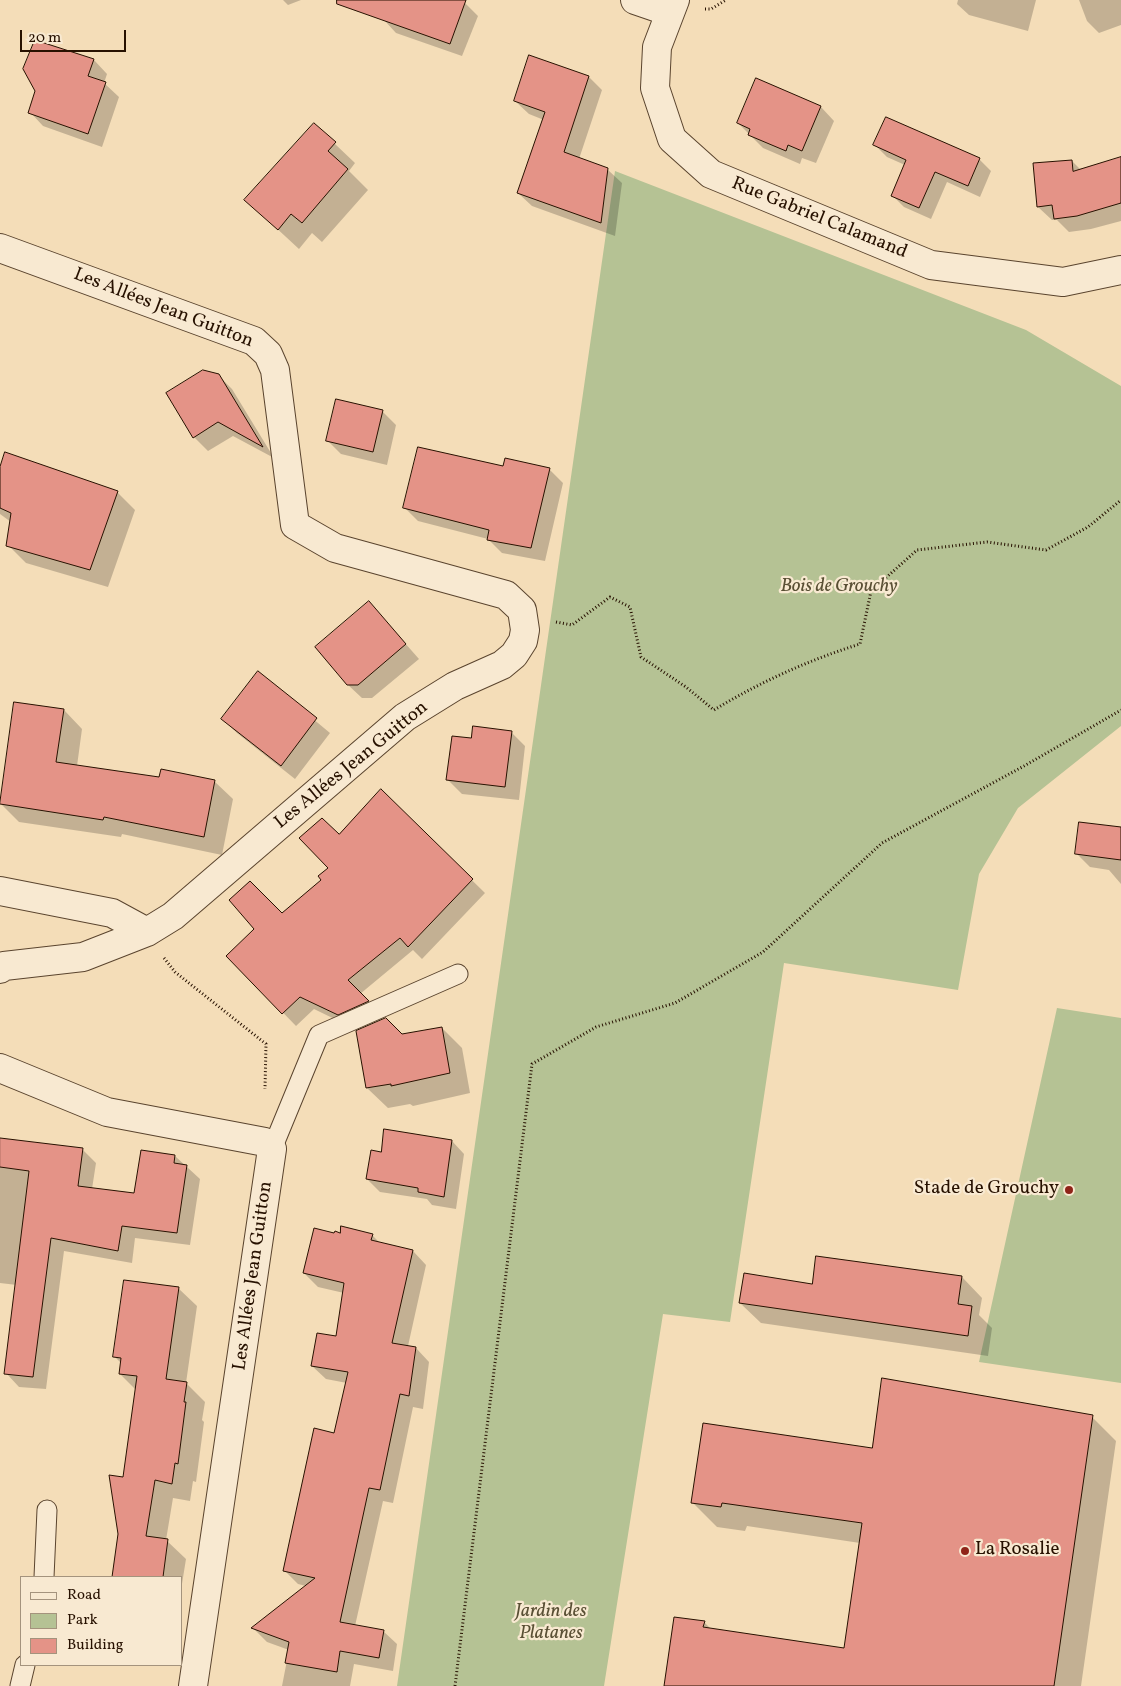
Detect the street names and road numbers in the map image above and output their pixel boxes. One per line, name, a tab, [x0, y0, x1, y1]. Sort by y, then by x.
street label: Rue Gabriel Calamand	[728, 173, 910, 265]
street label: Les Allées Jean Guitton	[70, 264, 256, 354]
street label: Les Allées Jean Guitton	[271, 697, 433, 835]
street label: Les Allées Jean Guitton	[229, 1180, 279, 1372]

